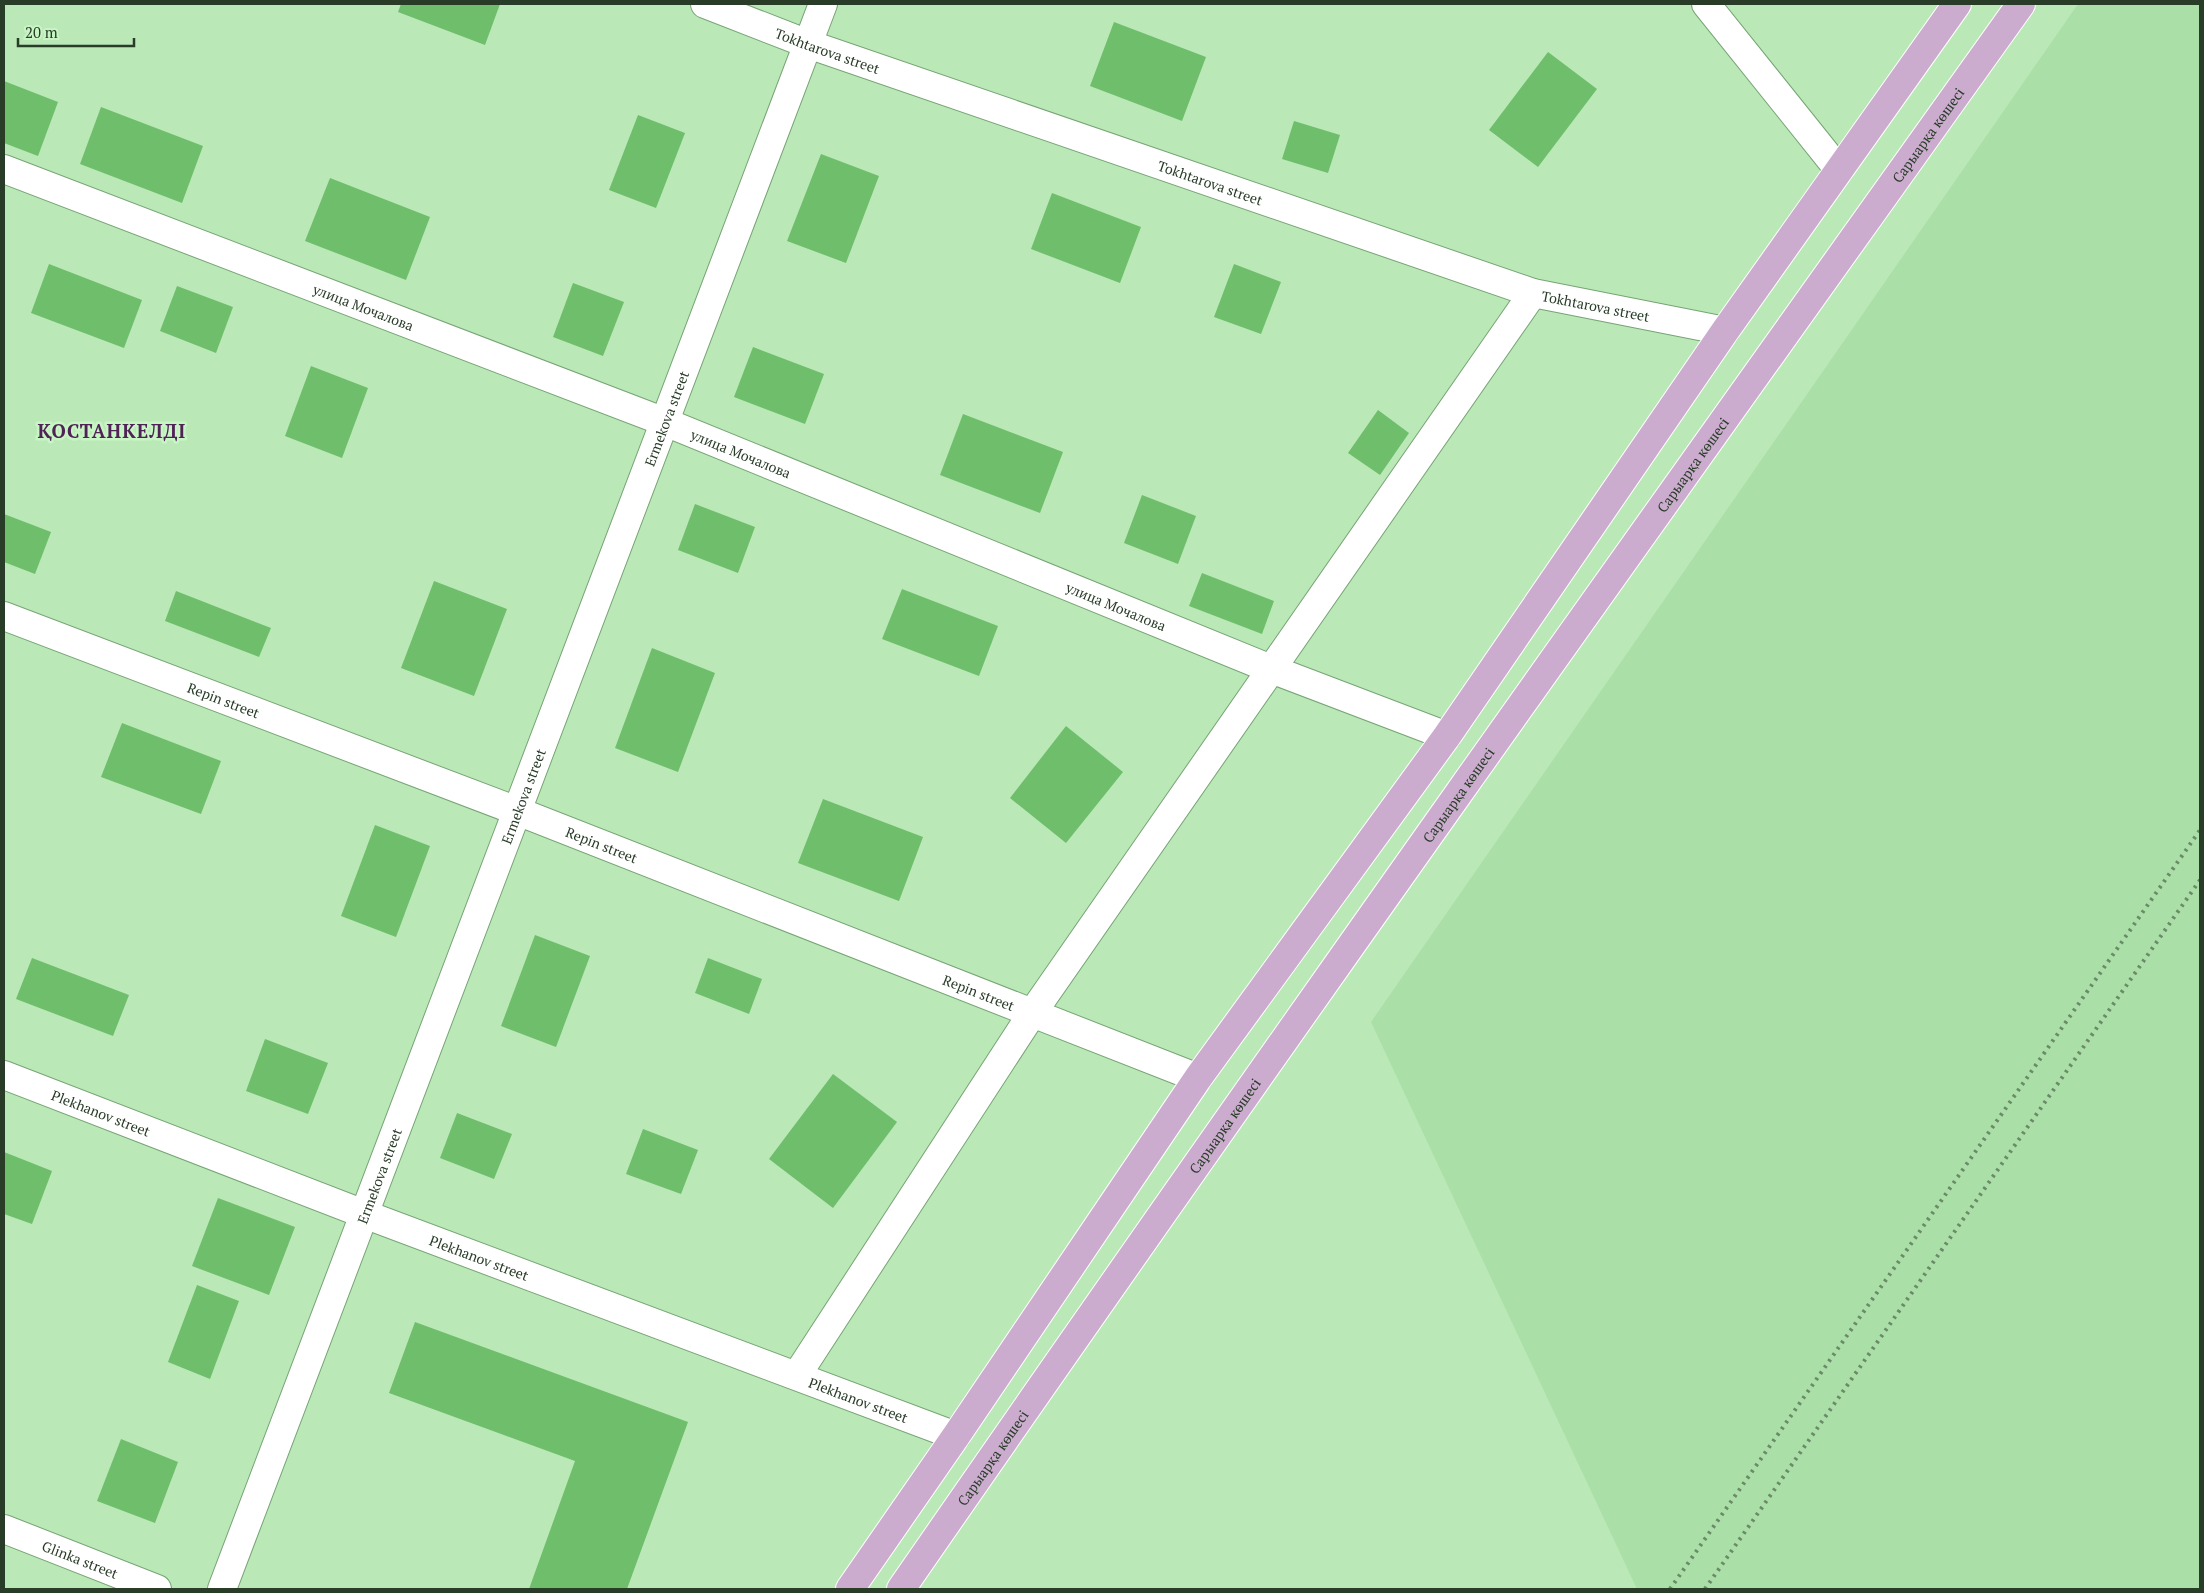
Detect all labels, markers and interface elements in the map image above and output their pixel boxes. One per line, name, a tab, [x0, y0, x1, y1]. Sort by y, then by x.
scale bar	[18, 15, 134, 47]
text: 20 m	[25, 22, 58, 42]
street label: Tokhtarova street	[773, 23, 883, 78]
street label: Сарыарқа көшесі	[1887, 84, 1968, 186]
street label: Tokhtarova street	[1155, 155, 1266, 209]
street label: улица Мочалова	[310, 278, 417, 335]
street label: Tokhtarova street	[1540, 285, 1652, 326]
street label: Ermekova street	[639, 367, 693, 469]
street label: Сарыарқа көшесі	[1652, 413, 1733, 516]
district label: ҚОСТАНКЕЛДІ	[38, 418, 186, 443]
street label: улица Мочалова	[687, 424, 794, 482]
street label: улица Мочалова	[1062, 577, 1169, 635]
street label: Repin street	[185, 677, 263, 722]
street label: Сарыарқа көшесі	[1417, 743, 1498, 846]
street label: Ermekova street	[496, 745, 550, 847]
street label: Repin street	[563, 822, 641, 867]
street label: Repin street	[940, 969, 1018, 1015]
street label: Сарыарқа көшесі	[1184, 1074, 1264, 1177]
street label: Plekhanov street	[49, 1085, 154, 1140]
street label: Ermekova street	[352, 1124, 406, 1226]
street label: Plekhanov street	[427, 1230, 532, 1285]
street label: Plekhanov street	[806, 1372, 911, 1427]
street label: Сарыарқа көшесі	[952, 1406, 1032, 1509]
street label: Glinka street	[40, 1535, 122, 1583]

